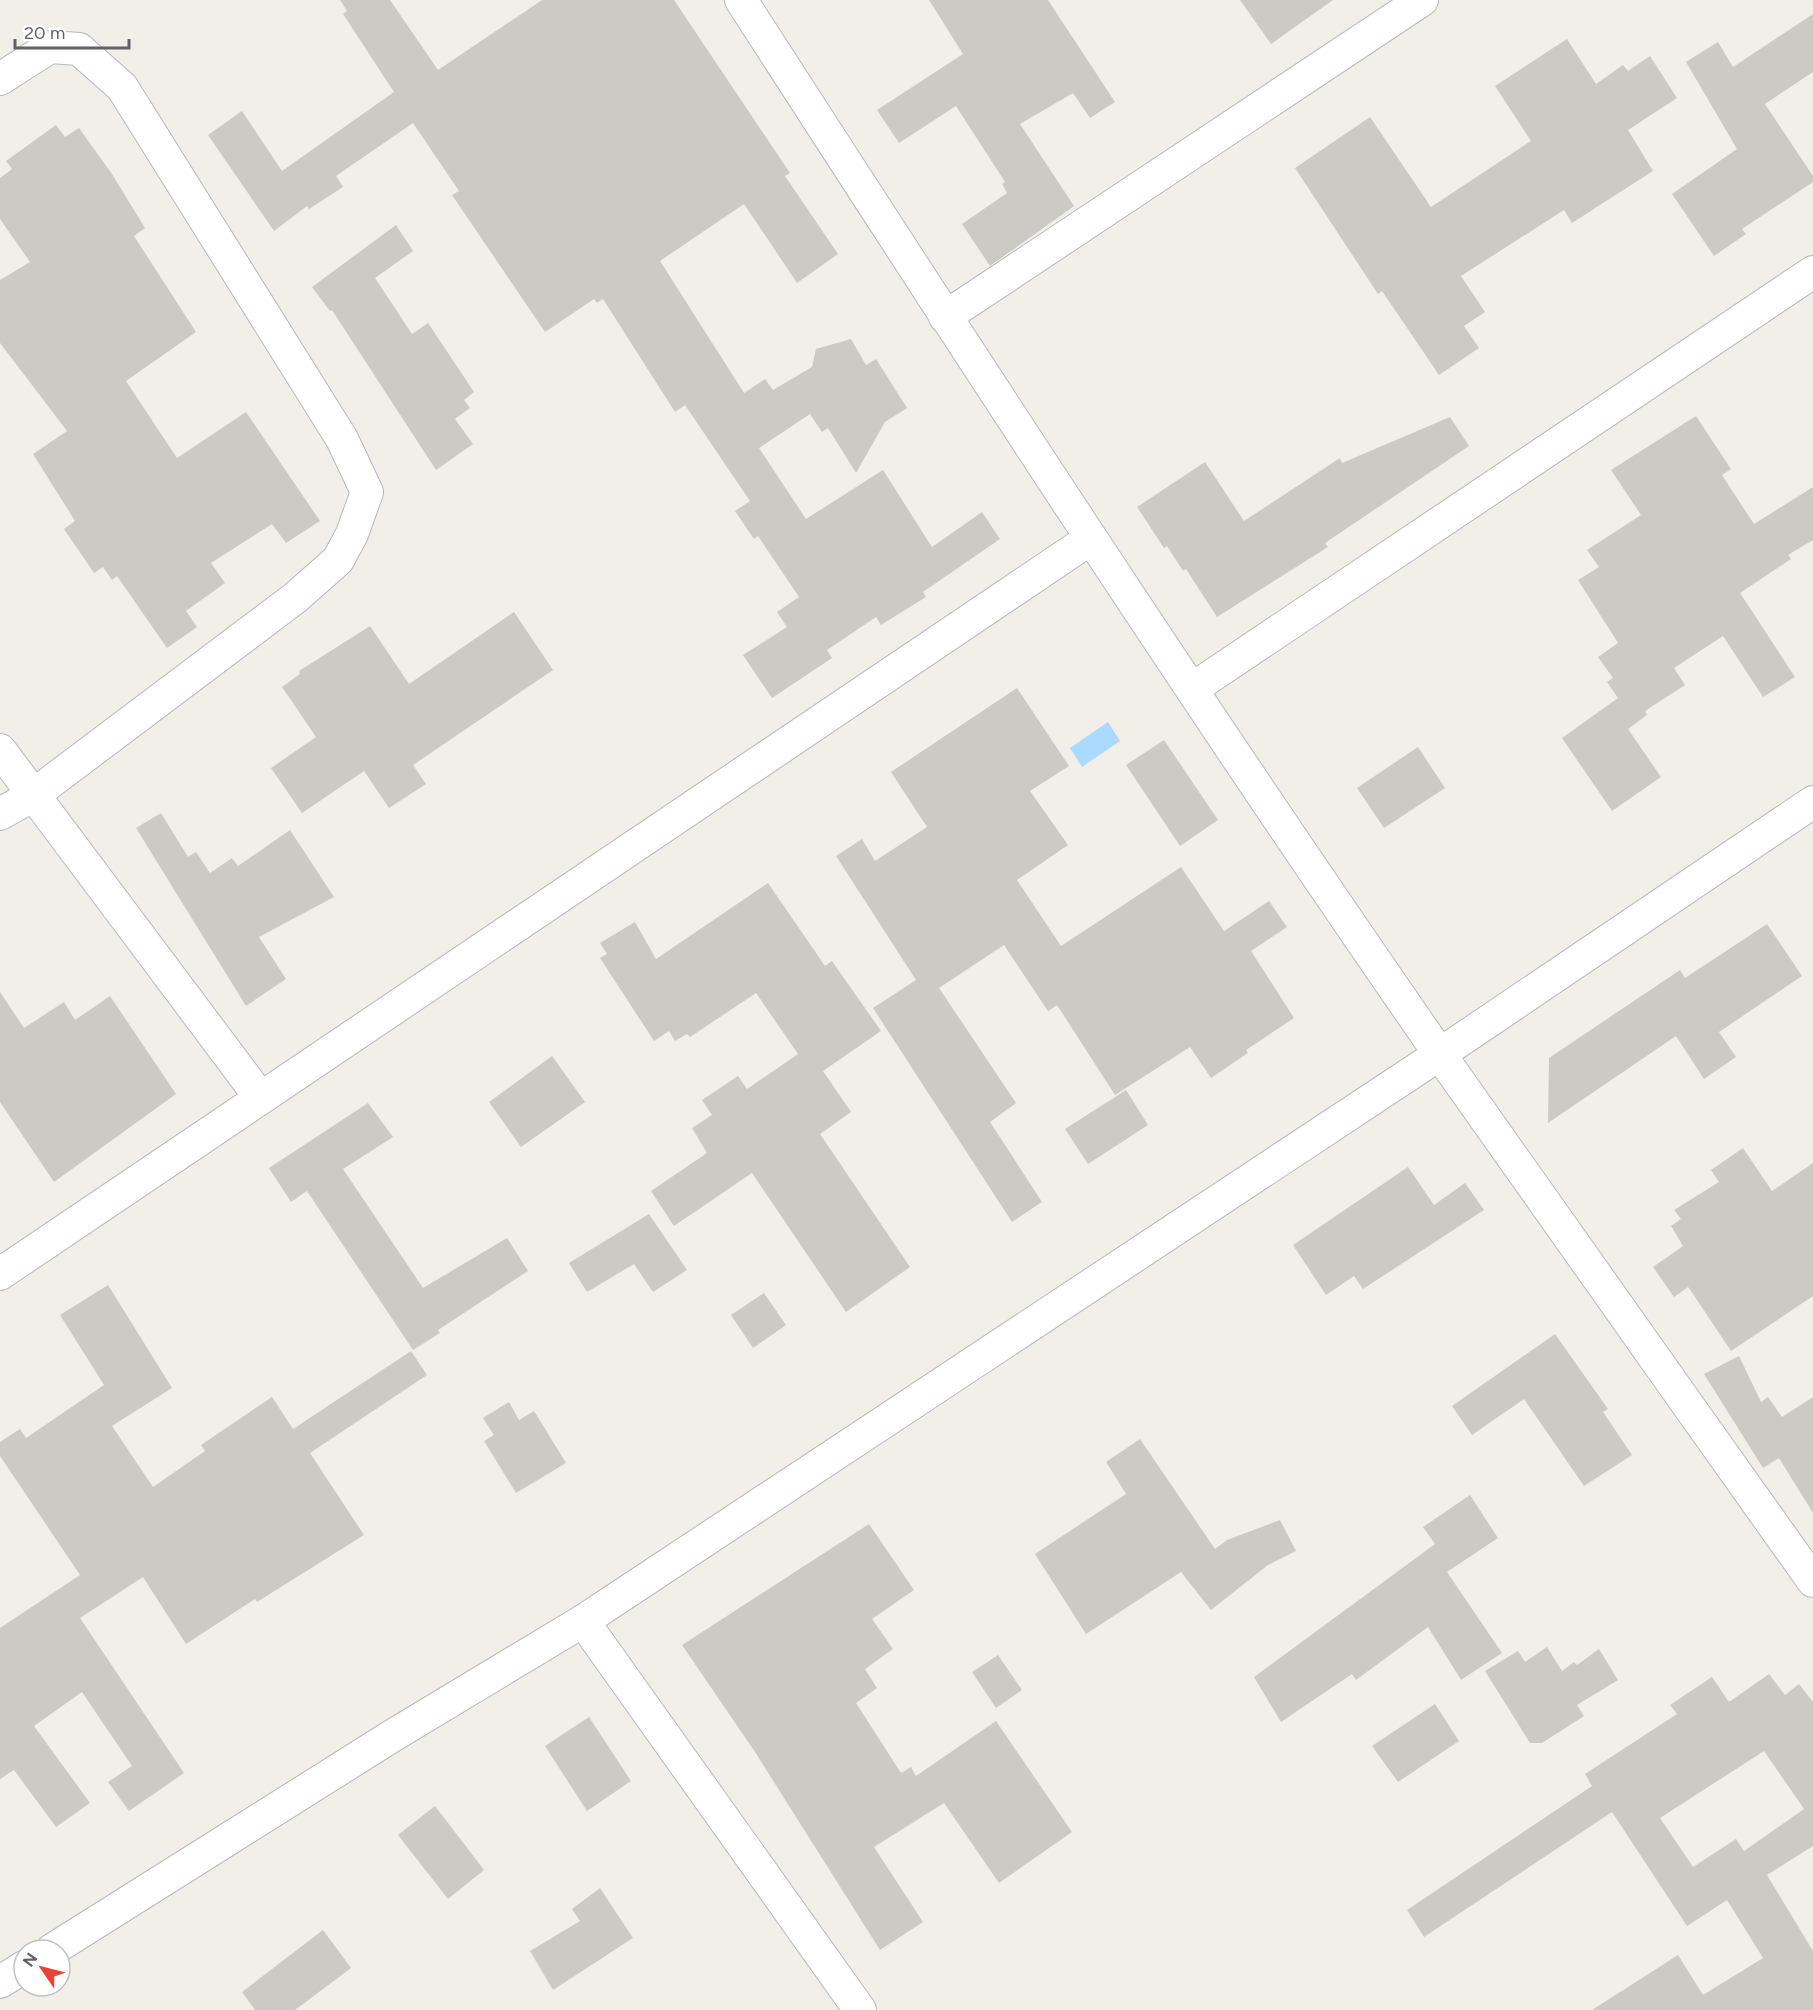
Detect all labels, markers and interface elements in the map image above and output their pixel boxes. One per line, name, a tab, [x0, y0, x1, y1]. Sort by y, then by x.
scale bar	[15, 12, 129, 50]
text: 20 m	[24, 22, 65, 44]
north arrow	[12, 1938, 72, 1998]
text: N	[19, 1949, 41, 1970]

